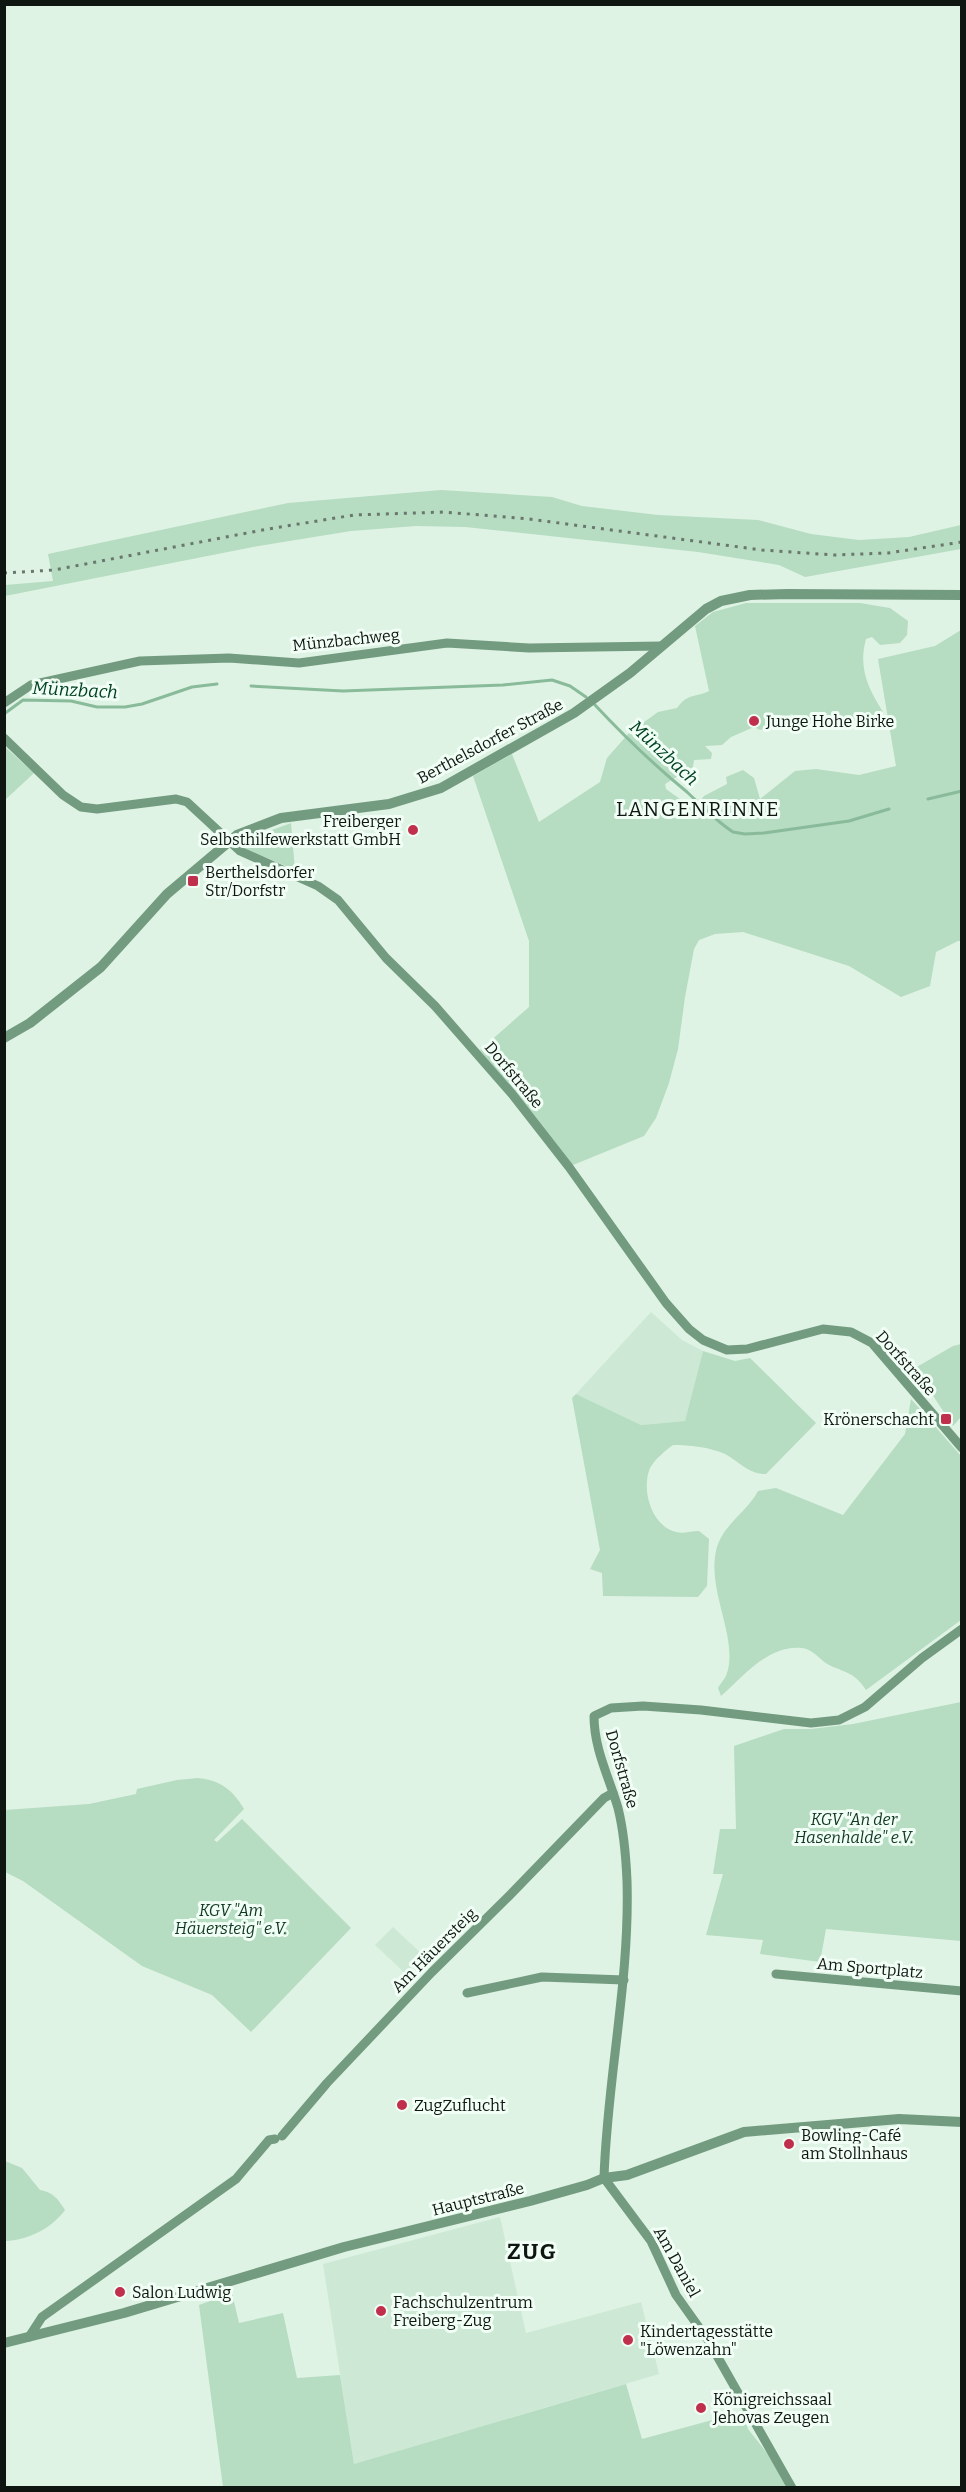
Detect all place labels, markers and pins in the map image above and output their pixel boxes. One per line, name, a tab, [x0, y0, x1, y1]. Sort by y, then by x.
place label: Junge Hohe Birke	[765, 712, 894, 731]
marker: Junge Hohe Birke	[747, 714, 761, 728]
place label: Freiberger Selbsthilfewerkstatt GmbH	[200, 812, 401, 849]
marker: Freiberger Selbsthilfewerkstatt GmbH	[406, 823, 420, 837]
place label: Berthelsdorfer Str/Dorfstr	[205, 863, 314, 900]
marker: Berthelsdorfer Str/Dorfstr	[186, 874, 200, 888]
place label: Krönerschacht	[823, 1410, 934, 1429]
marker: Krönerschacht	[939, 1412, 953, 1426]
place label: ZugZuflucht	[414, 2096, 506, 2115]
marker: ZugZuflucht	[395, 2098, 409, 2112]
place label: Bowling-Café am Stollnhaus	[801, 2126, 908, 2163]
marker: Bowling-Café am Stollnhaus	[782, 2137, 796, 2151]
place label: Salon Ludwig	[132, 2283, 231, 2302]
marker: Salon Ludwig	[113, 2285, 127, 2299]
place label: Fachschulzentrum Freiberg-Zug	[393, 2293, 533, 2330]
marker: Fachschulzentrum Freiberg-Zug	[374, 2304, 388, 2318]
place label: Kindertagesstätte "Löwenzahn"	[640, 2322, 773, 2359]
marker: Kindertagesstätte "Löwenzahn"	[621, 2333, 635, 2347]
place label: Königreichssaal Jehovas Zeugen	[712, 2390, 832, 2427]
marker: Königreichssaal Jehovas Zeugen	[694, 2401, 708, 2415]

